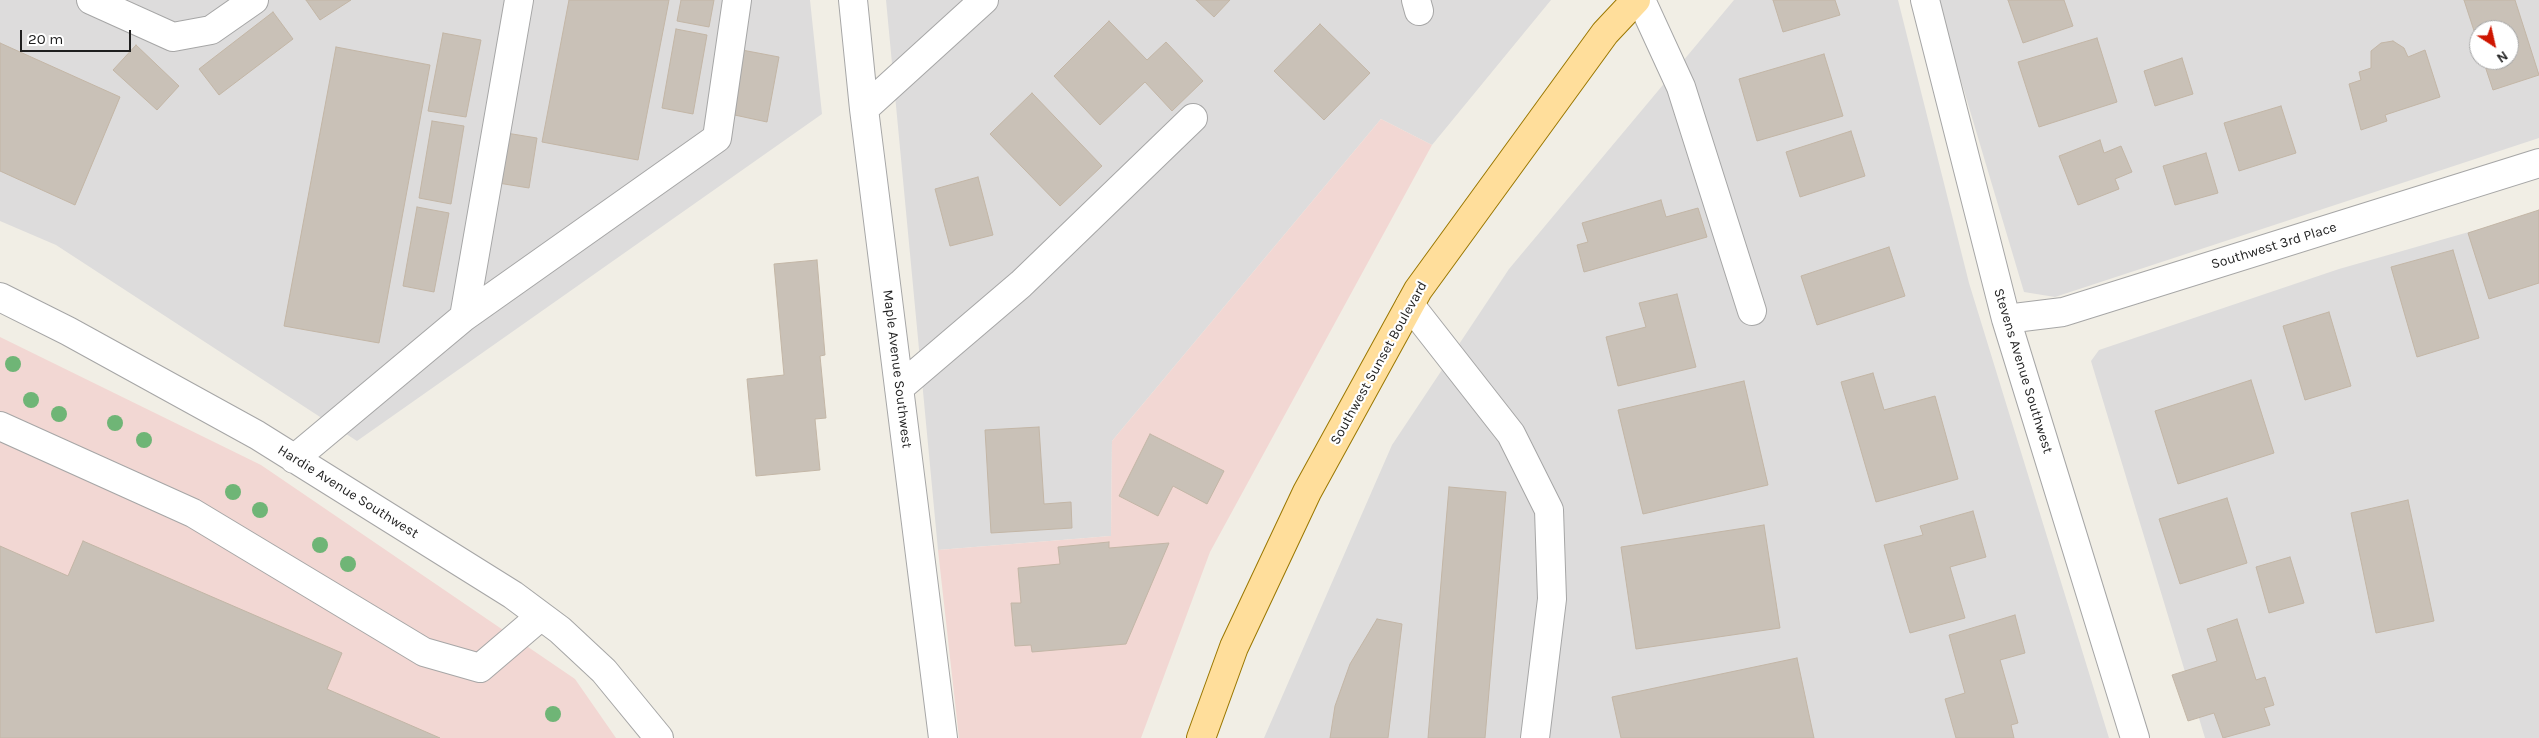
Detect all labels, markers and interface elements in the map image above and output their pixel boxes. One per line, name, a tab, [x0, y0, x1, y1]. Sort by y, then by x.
scale bar	[22, 20, 134, 52]
north arrow	[2469, 20, 2519, 70]
text: 20 m	[28, 30, 63, 48]
text: N	[2493, 47, 2511, 67]
street label: Southwest 3rd Place	[2209, 219, 2339, 273]
street label: Southwest Sunset Boulevard	[1327, 278, 1431, 448]
street label: Stevens Avenue Southwest	[1990, 286, 2056, 456]
street label: Maple Avenue Southwest	[879, 289, 915, 449]
street label: Hardie Avenue Southwest	[275, 442, 421, 542]

